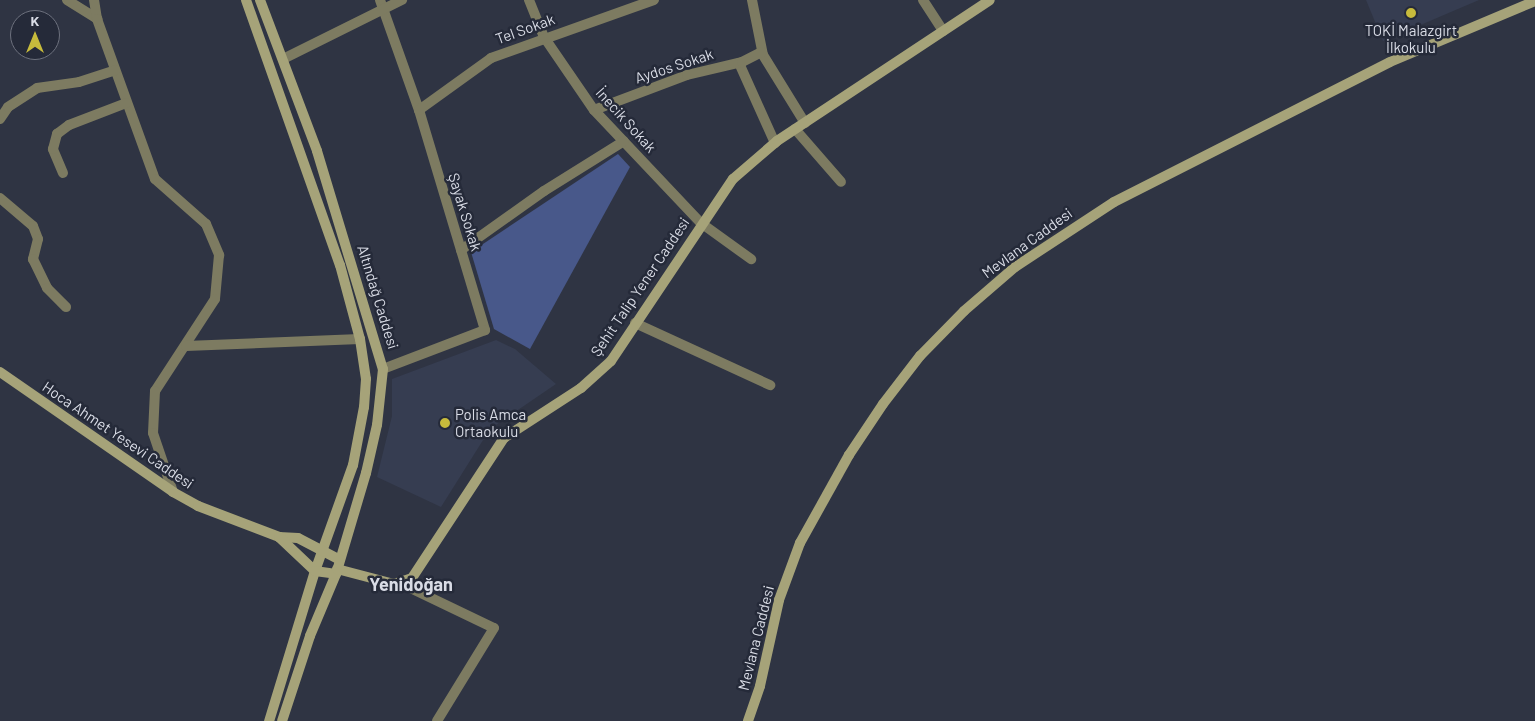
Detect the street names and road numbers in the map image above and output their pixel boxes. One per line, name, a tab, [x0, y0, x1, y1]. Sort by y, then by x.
street label: Tel Sokak	[493, 10, 557, 48]
street label: Aydos Sokak	[633, 45, 715, 87]
street label: İnecik Sokak	[592, 84, 660, 156]
street label: Şayak Sokak	[445, 171, 485, 253]
street label: Mevlana Caddesi	[978, 204, 1076, 282]
street label: Şehit Talip Yener Caddesi	[587, 214, 693, 360]
street label: Altındağ Caddesi	[354, 243, 402, 351]
street label: Hoca Ahmet Yesevi Caddesi	[39, 378, 197, 492]
street label: Mevlana Caddesi	[734, 584, 778, 692]

